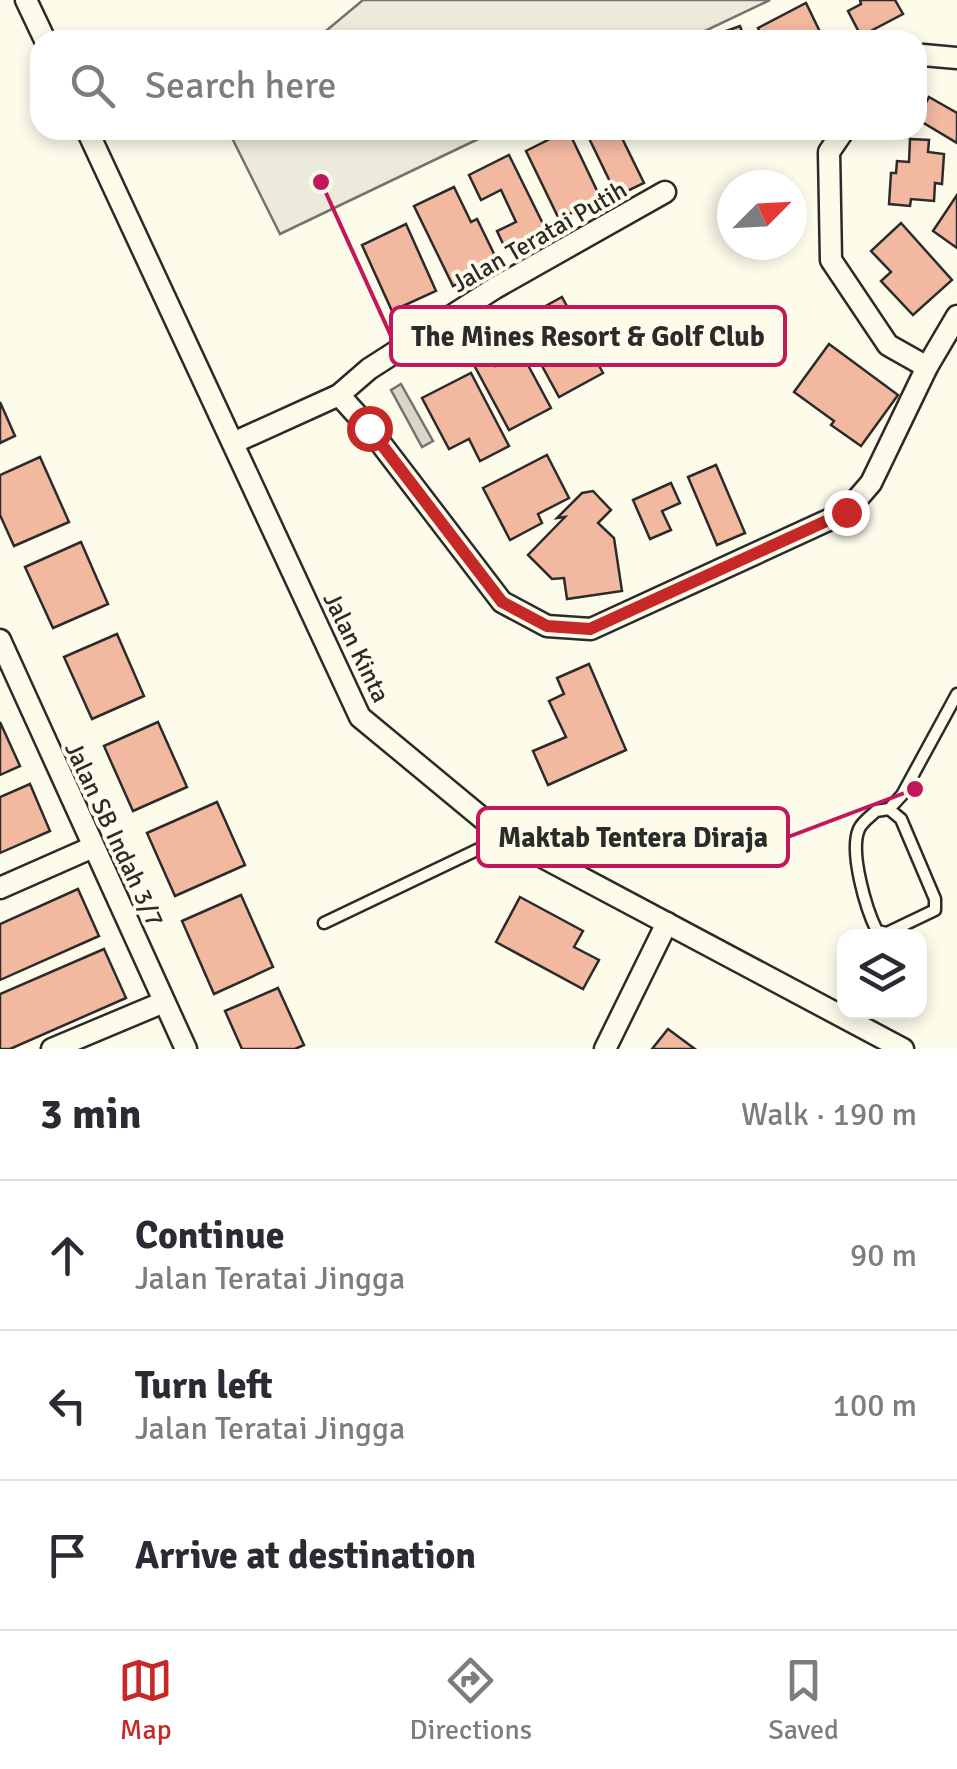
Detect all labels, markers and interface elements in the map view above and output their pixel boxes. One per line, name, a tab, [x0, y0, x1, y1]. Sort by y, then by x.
search box	[30, 30, 927, 140]
icon: search	[65, 58, 120, 113]
text: Search here	[145, 62, 337, 109]
north arrow	[717, 170, 807, 260]
street label: Jalan Teratai Putih	[446, 174, 632, 299]
callout: The Mines Resort & Golf Club	[391, 307, 785, 365]
text: The Mines Resort & Golf Club	[411, 320, 765, 354]
route start	[347, 406, 393, 452]
route end	[824, 490, 870, 536]
street label: Jalan Kinta	[317, 587, 397, 708]
street label: Jalan SB Indah 3/7	[58, 737, 171, 932]
callout: Maktab Tentera Diraja	[478, 808, 788, 866]
text: Maktab Tentera Diraja	[498, 821, 768, 855]
map controls	[837, 929, 927, 1019]
button: layers	[837, 929, 927, 1019]
text: 3 min	[40, 1089, 141, 1140]
text: Walk · 190 m	[741, 1095, 917, 1134]
text: Continue	[135, 1212, 285, 1259]
icon: ahead	[40, 1228, 95, 1283]
text: 90 m	[850, 1236, 917, 1275]
text: Jalan Teratai Jingga	[135, 1259, 405, 1298]
text: Turn left	[135, 1362, 273, 1409]
icon: left	[40, 1378, 95, 1433]
text: 100 m	[833, 1386, 917, 1425]
text: Jalan Teratai Jingga	[135, 1409, 405, 1448]
icon: arrive	[40, 1528, 95, 1583]
text: Arrive at destination	[135, 1532, 476, 1579]
tab: Map	[118, 1653, 173, 1747]
tab: Directions	[410, 1653, 532, 1747]
tab: Saved	[768, 1653, 839, 1747]

